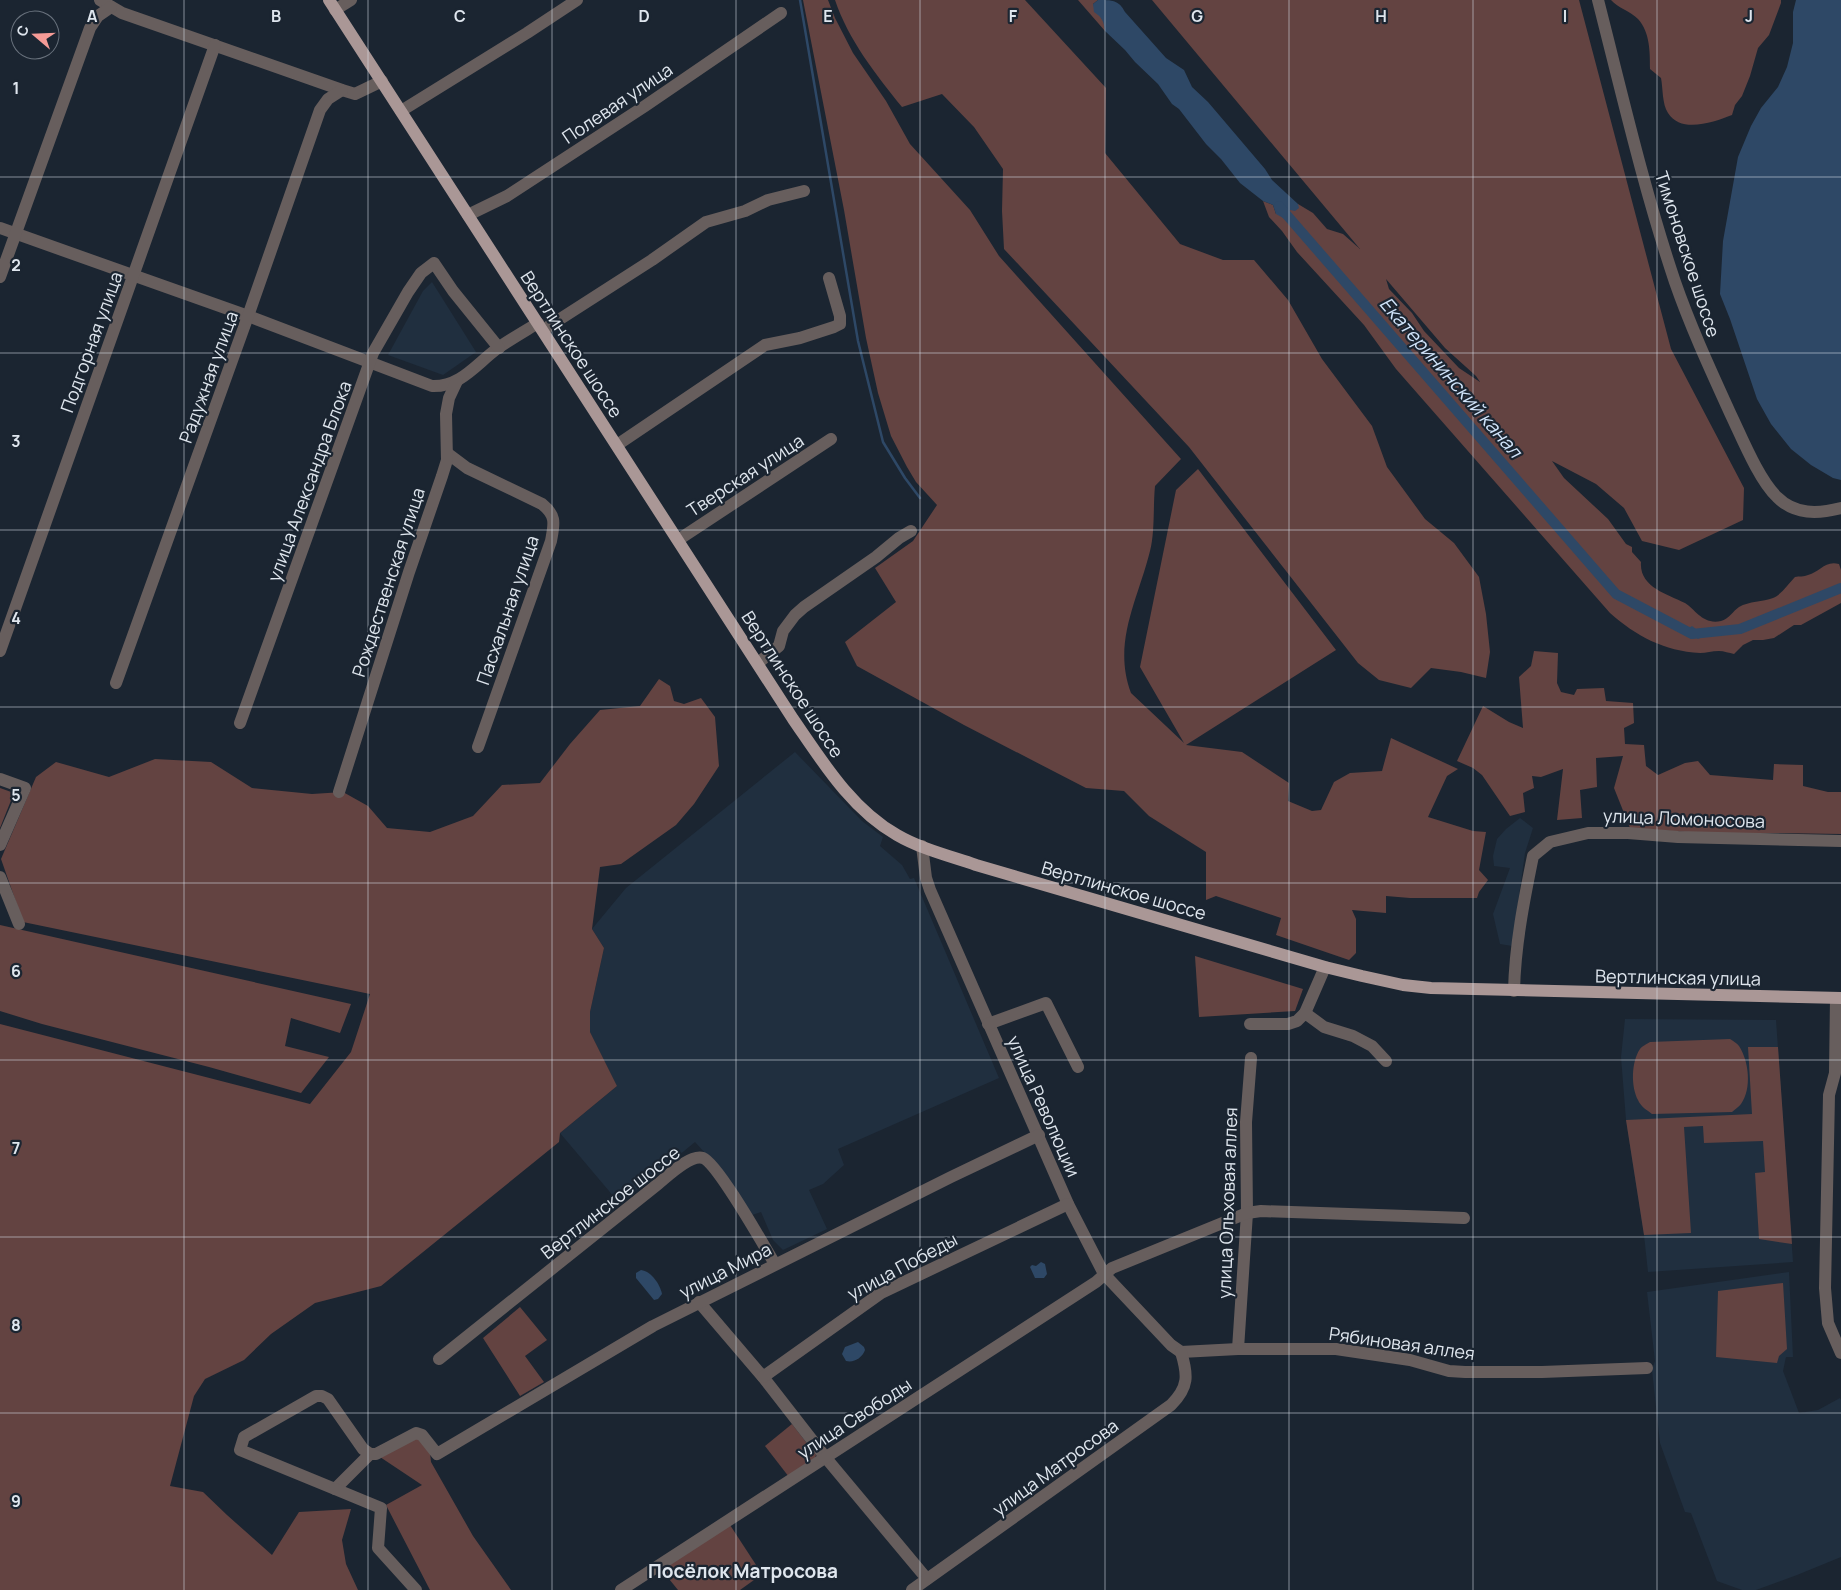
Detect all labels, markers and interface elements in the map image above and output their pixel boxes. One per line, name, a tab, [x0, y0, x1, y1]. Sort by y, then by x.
text: A	[87, 5, 98, 27]
text: B	[271, 5, 281, 27]
text: C	[454, 5, 466, 27]
text: D	[638, 5, 650, 27]
text: E	[823, 5, 833, 27]
text: F	[1009, 5, 1018, 27]
text: G	[1191, 5, 1203, 27]
text: H	[1375, 5, 1387, 27]
text: I	[1563, 5, 1567, 27]
text: J	[1745, 5, 1753, 27]
north arrow	[10, 10, 60, 60]
text: С	[12, 23, 33, 39]
street label: Полевая улица	[557, 57, 677, 149]
text: 1	[12, 77, 20, 99]
street label: Тимоновское шоссе	[1650, 168, 1726, 340]
text: 2	[11, 254, 21, 276]
street label: Вертлинское шоссе	[516, 266, 628, 422]
street label: Подгорная улица	[54, 268, 128, 416]
water label: Екатерининский канал	[1374, 291, 1529, 464]
street label: Радужная улица	[173, 308, 243, 446]
street label: улица Александра Блока	[261, 377, 357, 585]
street label: Тверская улица	[682, 428, 808, 522]
text: 3	[11, 430, 21, 452]
street label: Рождественская улица	[346, 484, 430, 680]
street label: Пасхальная улица	[470, 532, 544, 688]
street label: Вертлинское шоссе	[737, 606, 849, 762]
text: 4	[11, 607, 21, 629]
text: 5	[11, 784, 21, 806]
street label: улица Ломоносова	[1603, 803, 1765, 833]
street label: Вертлинское шоссе	[1039, 855, 1209, 925]
text: 6	[11, 960, 21, 982]
street label: Вертлинская улица	[1595, 964, 1761, 990]
street label: улица Революции	[1002, 1032, 1086, 1180]
street label: улица Ольховая аллея	[1212, 1107, 1242, 1299]
text: 7	[12, 1137, 20, 1159]
street label: Вертлинское шоссе	[535, 1140, 685, 1264]
street label: улица Победы	[843, 1227, 961, 1305]
street label: улица Мира	[675, 1236, 775, 1304]
text: 8	[11, 1314, 21, 1336]
street label: Рябиновая аллея	[1328, 1321, 1476, 1365]
street label: улица Свободы	[792, 1372, 916, 1464]
street label: улица Матросова	[987, 1413, 1123, 1521]
text: 9	[11, 1490, 21, 1512]
district label: Посёлок Матросова	[648, 1558, 838, 1584]

